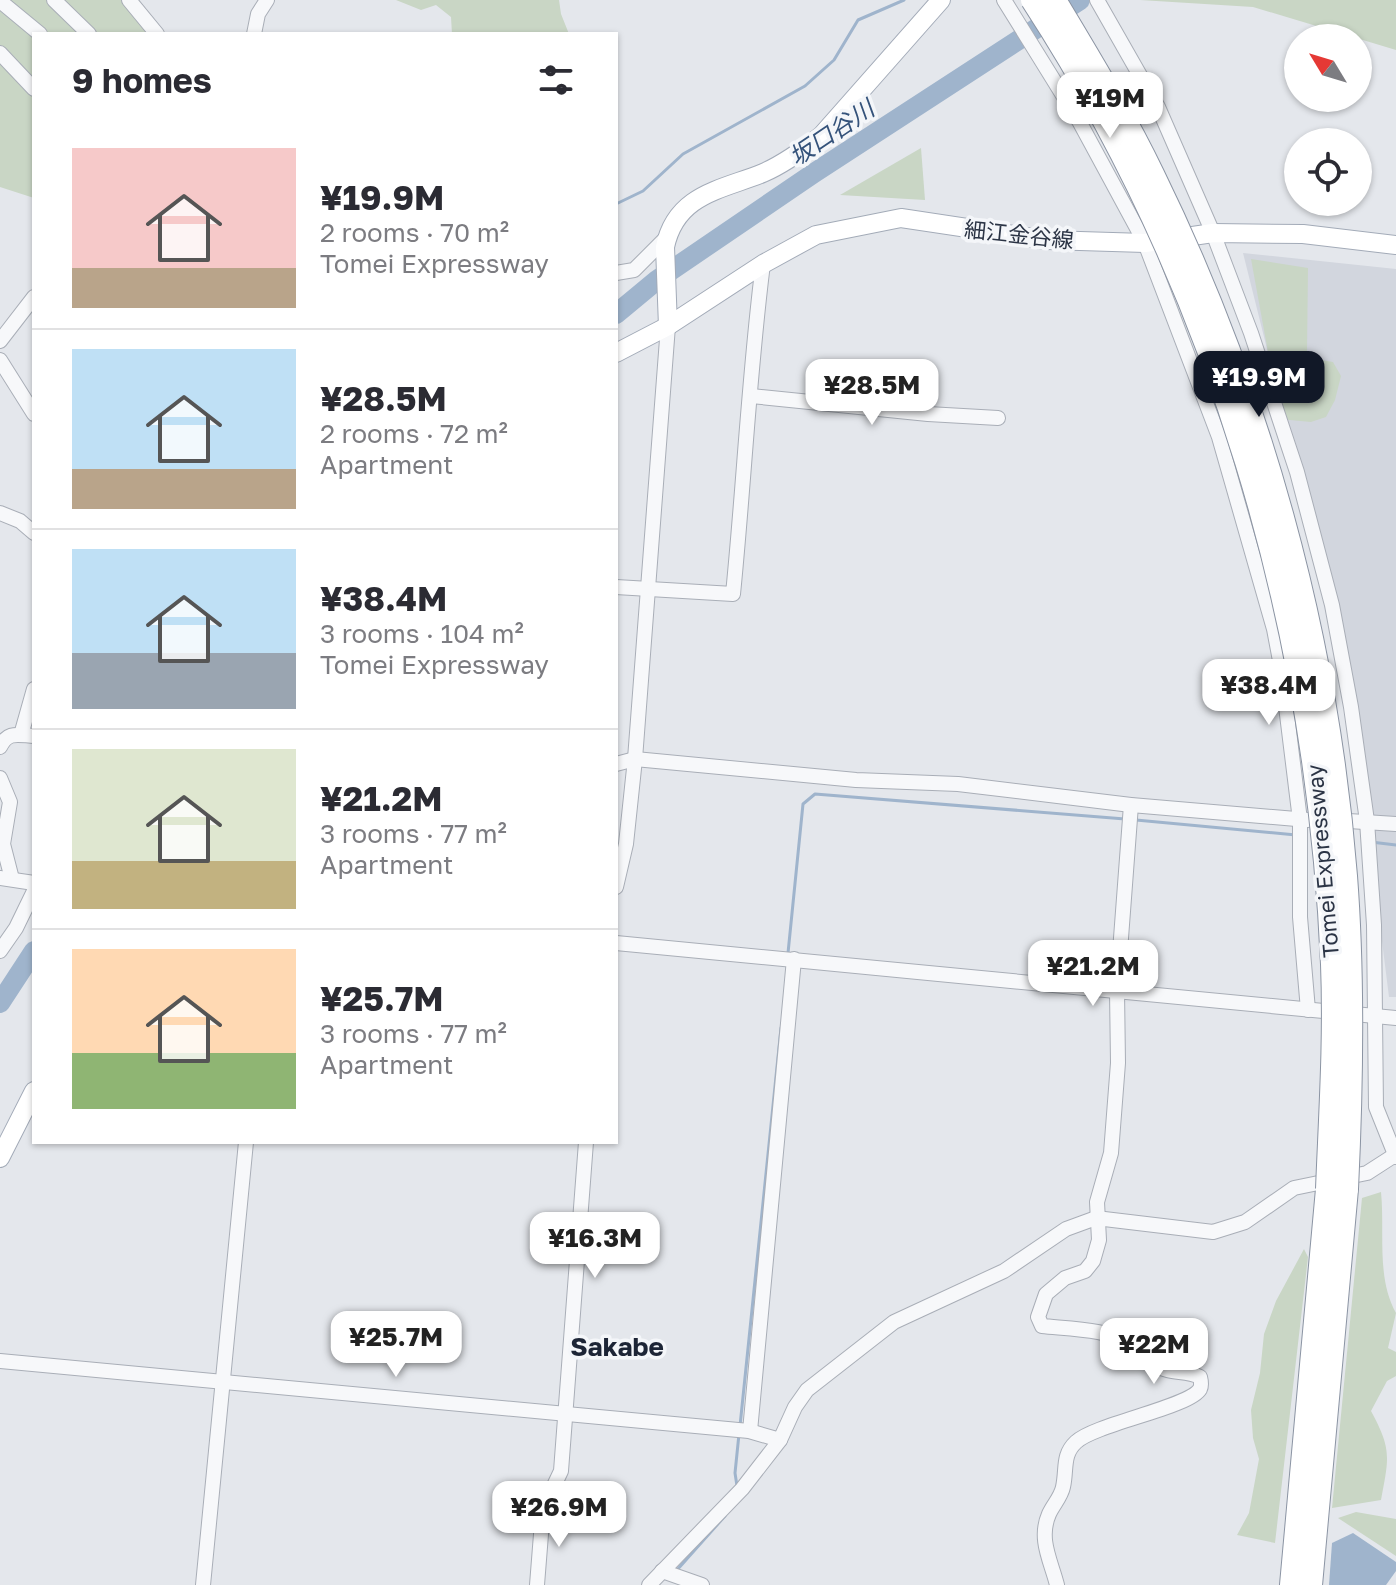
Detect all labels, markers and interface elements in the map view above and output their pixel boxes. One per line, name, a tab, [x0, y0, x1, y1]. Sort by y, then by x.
north arrow	[1284, 24, 1372, 112]
map controls	[1284, 24, 1372, 216]
icon: filters	[534, 58, 578, 102]
text: 9 homes	[72, 60, 212, 100]
pin: ¥19M	[1063, 72, 1157, 140]
text: ¥19M	[1075, 82, 1145, 113]
water label: 坂口谷川	[783, 91, 881, 171]
button: locate	[1284, 128, 1372, 216]
text: ¥19.9M	[320, 177, 444, 217]
icon: home	[136, 180, 232, 276]
street label: 細江金谷線	[963, 215, 1075, 253]
text: 2 rooms · 70 m²	[320, 217, 509, 248]
text: Tomei Expressway	[320, 248, 549, 279]
pin: ¥19.9M	[1194, 351, 1324, 419]
pin: ¥28.5M	[807, 359, 937, 427]
text: ¥19.9M	[1211, 361, 1307, 392]
text: ¥28.5M	[824, 369, 920, 400]
text: ¥28.5M	[320, 378, 447, 418]
icon: home	[136, 381, 232, 477]
text: 2 rooms · 72 m²	[320, 418, 508, 449]
text: Apartment	[320, 449, 453, 480]
text: ¥38.4M	[320, 578, 447, 618]
icon: home	[136, 581, 232, 677]
text: 3 rooms · 104 m²	[320, 618, 524, 649]
text: Tomei Expressway	[320, 649, 549, 680]
pin: ¥38.4M	[1204, 659, 1334, 727]
text: ¥38.4M	[1220, 669, 1318, 700]
street label: Tomei Expressway	[1300, 763, 1344, 959]
text: ¥21.2M	[320, 778, 443, 818]
icon: home	[136, 781, 232, 877]
text: 3 rooms · 77 m²	[320, 818, 507, 849]
text: Apartment	[320, 849, 453, 880]
pin: ¥21.2M	[1028, 940, 1158, 1008]
text: ¥21.2M	[1046, 950, 1140, 981]
text: ¥25.7M	[320, 978, 444, 1018]
icon: home	[136, 981, 232, 1077]
text: 3 rooms · 77 m²	[320, 1018, 507, 1049]
text: Apartment	[320, 1049, 453, 1080]
pin: ¥16.3M	[530, 1212, 660, 1280]
text: ¥16.3M	[548, 1222, 642, 1253]
pin: ¥25.7M	[331, 1311, 461, 1379]
pin: ¥22M	[1107, 1318, 1201, 1386]
text: ¥25.7M	[349, 1321, 443, 1352]
text: ¥22M	[1118, 1328, 1190, 1359]
district label: Sakabe	[570, 1331, 664, 1362]
pin: ¥26.9M	[494, 1481, 624, 1549]
text: ¥26.9M	[510, 1491, 608, 1522]

